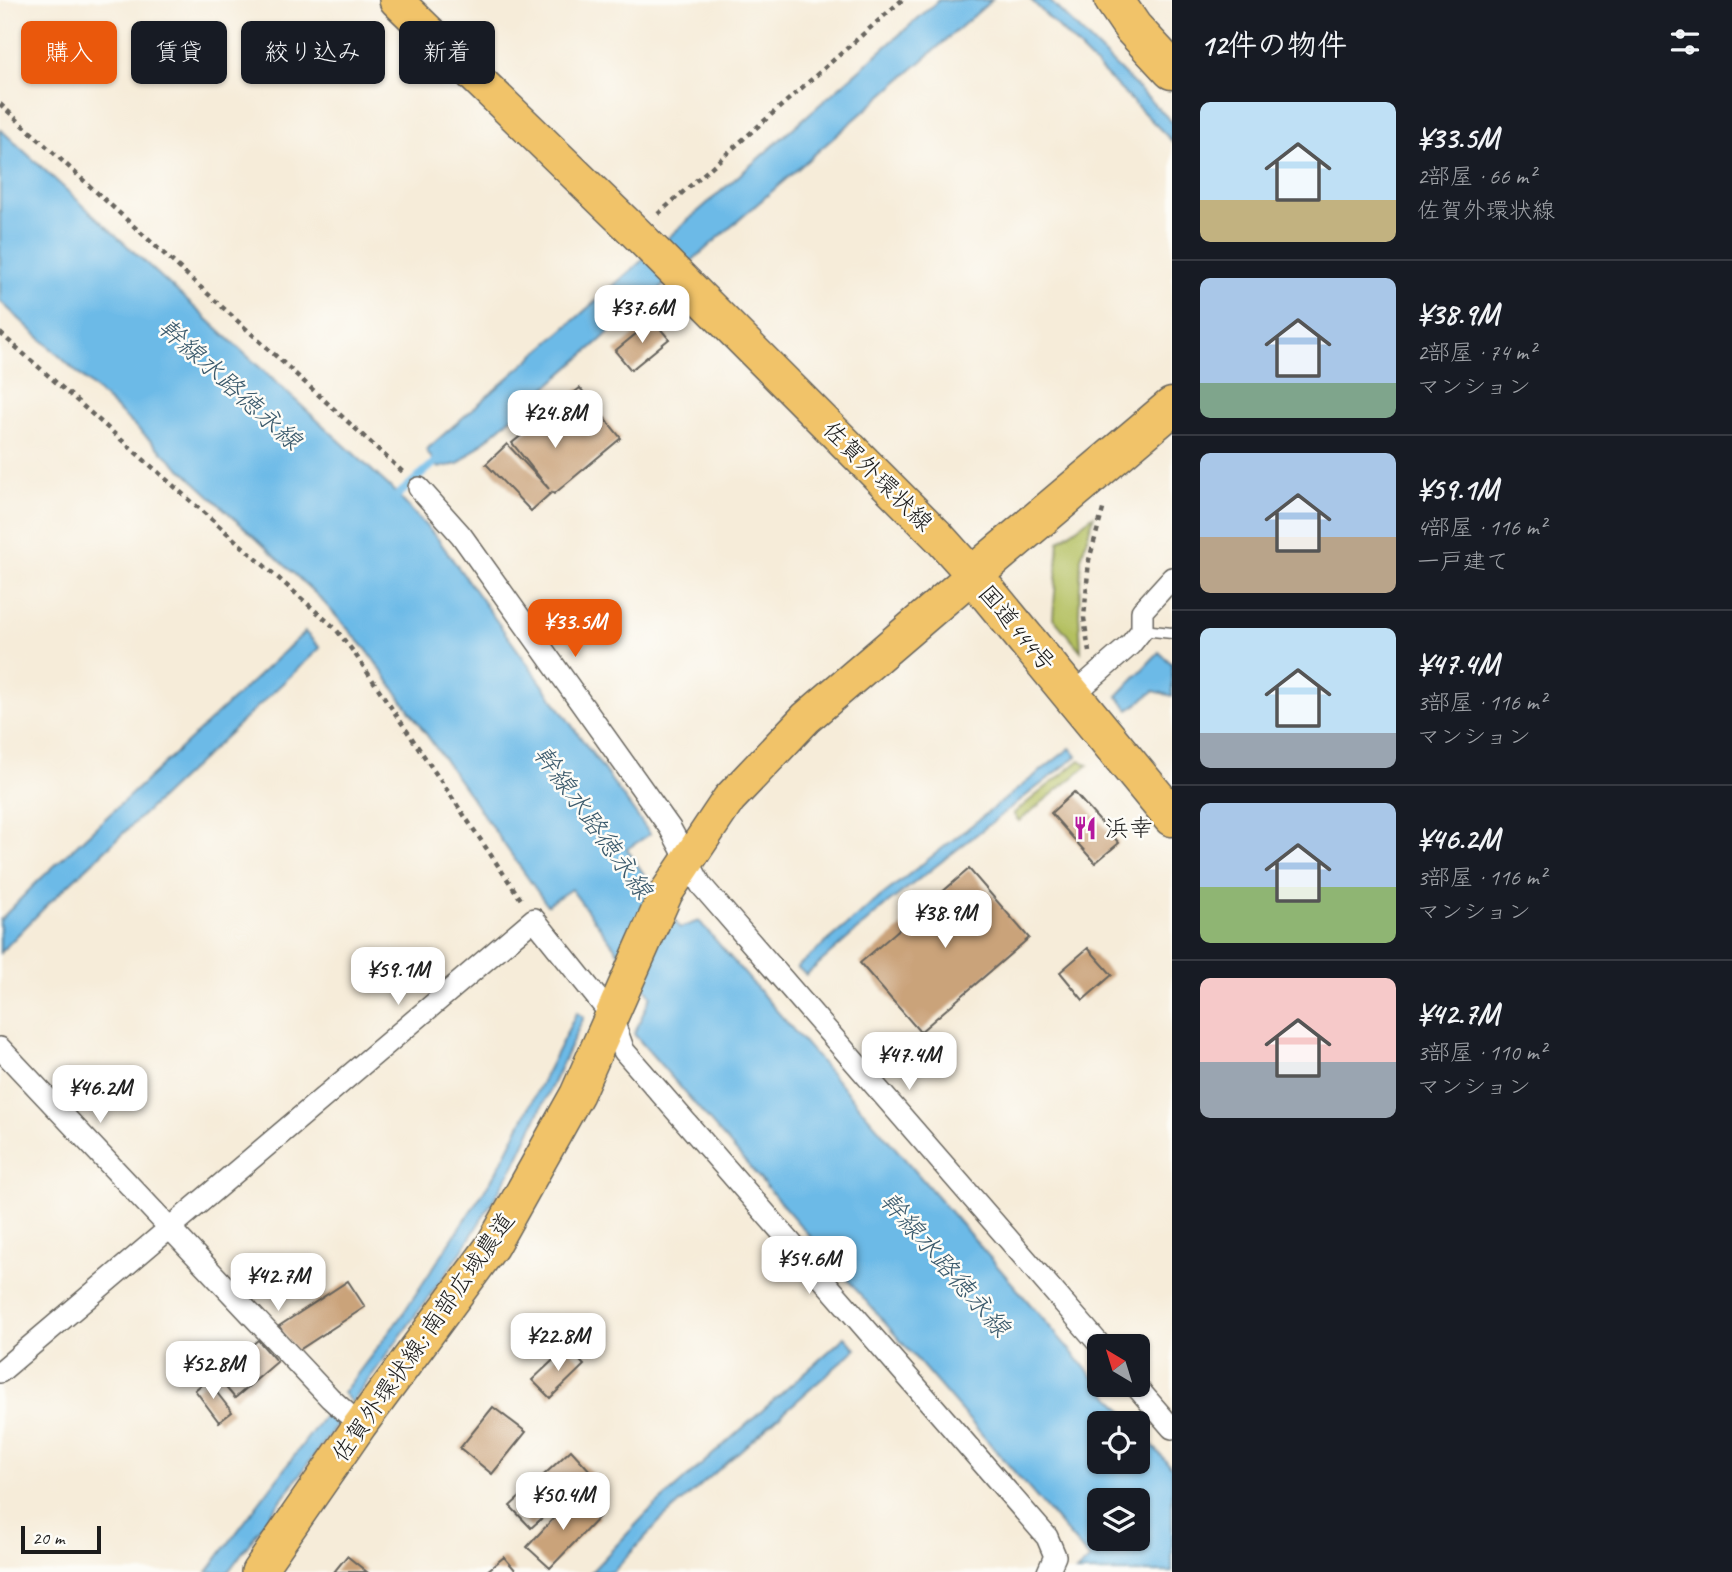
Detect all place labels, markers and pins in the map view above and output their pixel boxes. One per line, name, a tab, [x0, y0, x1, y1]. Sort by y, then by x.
pin: ¥37.6M	[585, 286, 699, 345]
pin: ¥24.8M	[498, 391, 612, 450]
pin: ¥33.5M	[518, 600, 632, 659]
place label: 浜幸	[1105, 813, 1153, 843]
restaurant icon: 浜幸	[1071, 814, 1099, 842]
pin: ¥38.9M	[888, 890, 1002, 950]
pin: ¥59.1M	[341, 948, 455, 1007]
pin: ¥47.4M	[852, 1032, 966, 1092]
pin: ¥46.2M	[43, 1066, 157, 1125]
pin: ¥54.6M	[752, 1236, 866, 1296]
pin: ¥42.7M	[221, 1254, 335, 1313]
pin: ¥22.8M	[501, 1314, 615, 1373]
pin: ¥52.8M	[156, 1342, 270, 1401]
pin: ¥50.4M	[506, 1472, 620, 1532]

